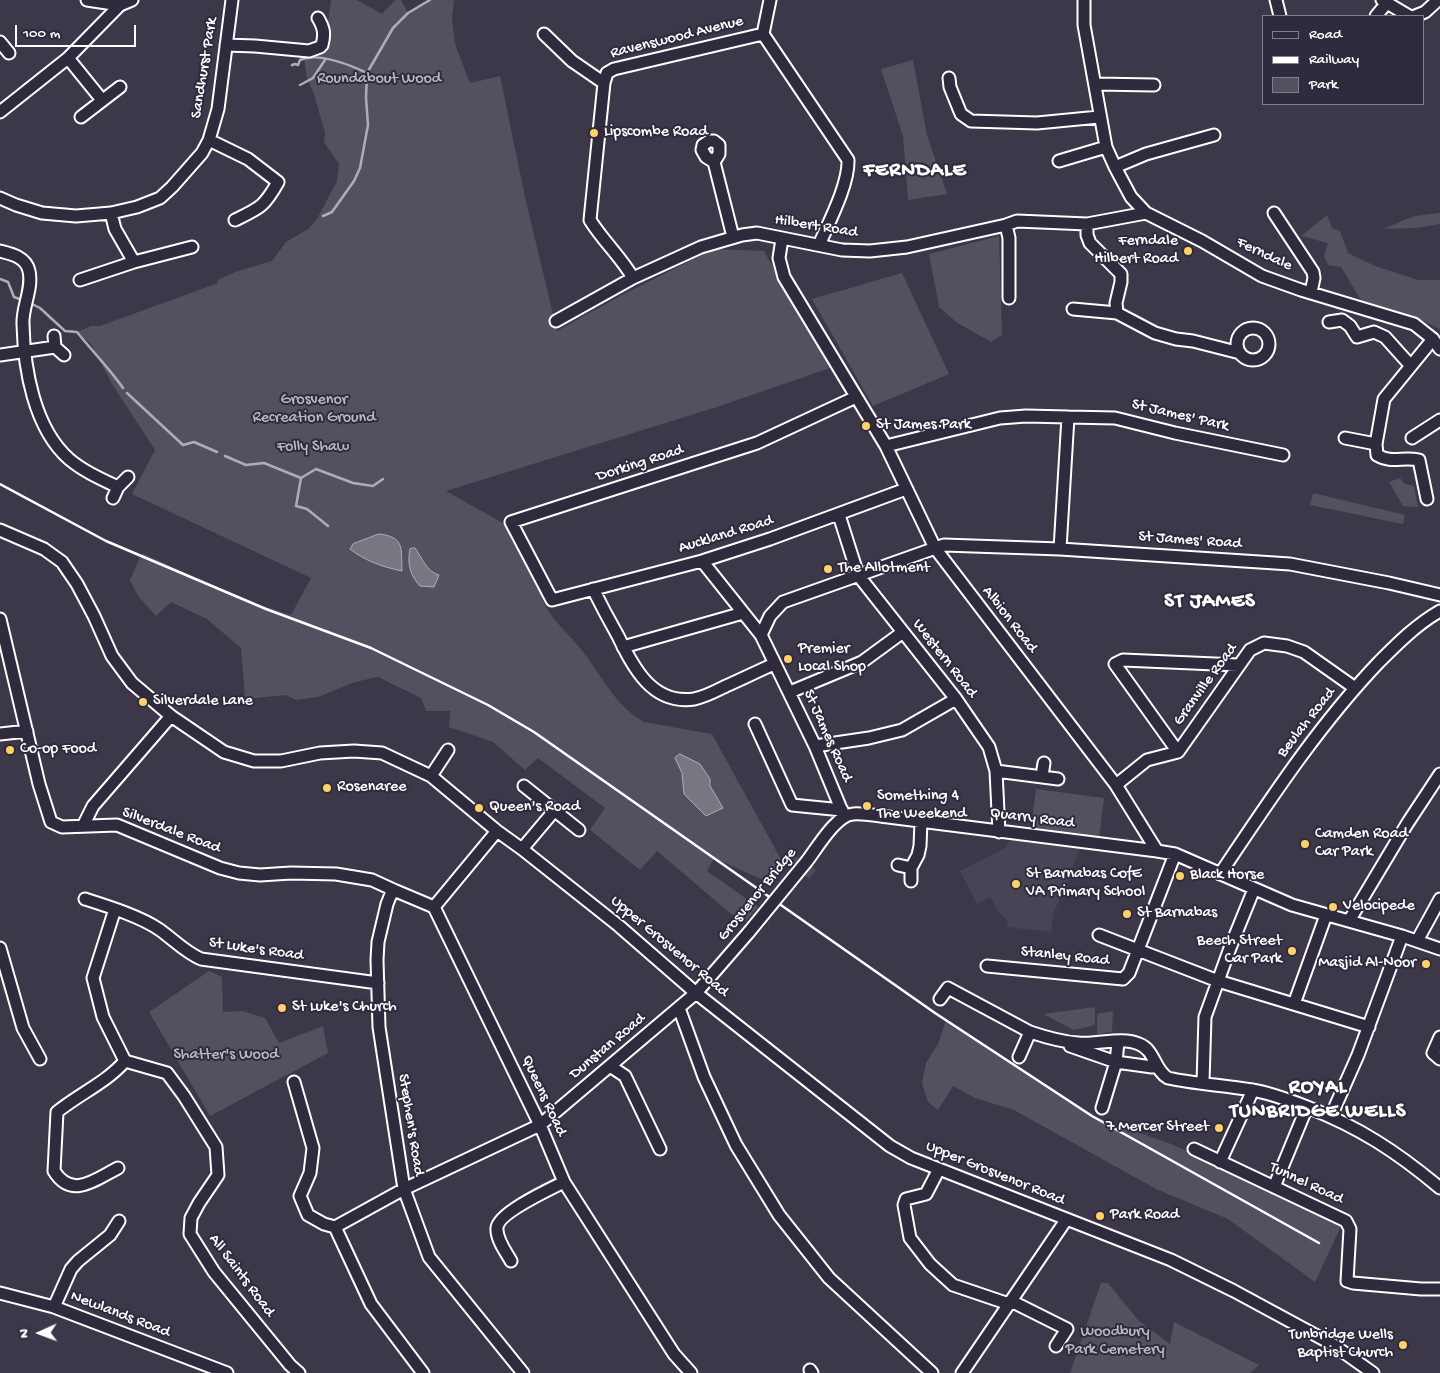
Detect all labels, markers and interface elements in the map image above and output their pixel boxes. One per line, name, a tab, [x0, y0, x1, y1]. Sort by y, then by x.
street label: Ravenswood Avenue	[609, 12, 745, 64]
scale bar	[18, 15, 139, 47]
legend	[1262, 15, 1425, 105]
street label: Sandhurst Park	[188, 16, 222, 120]
text: 100 m	[23, 25, 60, 43]
text: Road	[1309, 26, 1342, 44]
text: Railway	[1309, 51, 1359, 69]
park label: Roundabout Wood	[317, 70, 441, 90]
text: Park	[1309, 76, 1338, 94]
place label: Lipscombe Road	[604, 123, 708, 143]
marker: Lipscombe Road	[588, 127, 600, 139]
district label: FERNDALE	[862, 159, 968, 185]
street label: Hilbert Road	[773, 211, 859, 243]
place label: Ferndale Hilbert Road	[1094, 232, 1178, 270]
street label: Ferndale	[1233, 234, 1295, 276]
marker: Ferndale Hilbert Road	[1182, 245, 1194, 257]
park label: Grosvenor Recreation Ground	[252, 391, 376, 429]
street label: St James' Park	[1130, 396, 1230, 436]
place label: St James Park	[876, 416, 971, 436]
marker: St James Park	[860, 420, 872, 432]
park label: Folly Shaw	[277, 438, 349, 458]
street label: Dorking Road	[594, 441, 686, 487]
street label: Auckland Road	[677, 512, 775, 558]
street label: St James' Road	[1138, 528, 1242, 554]
place label: The Allotment	[838, 559, 930, 579]
marker: The Allotment	[822, 563, 834, 575]
street label: Albion Road	[977, 583, 1041, 657]
district label: ST JAMES	[1163, 590, 1257, 616]
street label: Western Road	[907, 616, 981, 702]
place label: Premier Local Shop	[798, 640, 866, 678]
street label: Granville Road	[1170, 640, 1242, 730]
marker: Premier Local Shop	[782, 653, 794, 665]
street label: Beulah Road	[1274, 684, 1340, 762]
street label: St James Road	[798, 687, 856, 785]
place label: Silverdale Lane	[153, 692, 253, 712]
marker: Silverdale Lane	[137, 696, 149, 708]
place label: Co-op Food	[20, 740, 96, 760]
marker: Co-op Food	[4, 744, 16, 756]
place label: Rosenaree	[337, 778, 407, 798]
marker: Rosenaree	[321, 782, 333, 794]
place label: Something 4 The Weekend	[877, 787, 966, 825]
place label: Queen's Road	[489, 798, 580, 818]
marker: Something 4 The Weekend	[861, 800, 873, 812]
marker: Queen's Road	[473, 802, 485, 814]
street label: Silverdale Road	[119, 803, 223, 859]
street label: Quarry Road	[989, 804, 1075, 834]
place label: Camden Road Car Park	[1315, 825, 1408, 863]
marker: Camden Road Car Park	[1299, 838, 1311, 850]
street label: Grosvenor Bridge	[714, 844, 802, 946]
place label: St Barnabas CofE VA Primary School	[1026, 865, 1145, 903]
place label: Black Horse	[1190, 866, 1264, 886]
marker: Black Horse	[1174, 870, 1186, 882]
marker: St Barnabas CofE VA Primary School	[1010, 878, 1022, 890]
street label: Upper Grosvenor Road	[606, 892, 732, 1002]
place label: Velocipede	[1343, 897, 1415, 917]
marker: Velocipede	[1327, 901, 1339, 913]
place label: St Barnabas	[1137, 904, 1217, 924]
marker: St Barnabas	[1121, 908, 1133, 920]
place label: Beech Street Car Park	[1197, 932, 1282, 970]
street label: St Luke's Road	[208, 934, 304, 966]
street label: Stanley Road	[1020, 943, 1110, 971]
marker: Beech Street Car Park	[1286, 945, 1298, 957]
place label: Masjid Al-Noor	[1318, 954, 1416, 974]
marker: Masjid Al-Noor	[1420, 958, 1432, 970]
place label: St Luke's Church	[292, 998, 397, 1018]
marker: St Luke's Church	[276, 1002, 288, 1014]
street label: Dunstan Road	[566, 1010, 650, 1084]
park label: Shatter's Wood	[173, 1046, 279, 1066]
street label: Queens Road	[516, 1053, 570, 1139]
street label: Stephen's Road	[392, 1073, 428, 1177]
district label: ROYAL TUNBRIDGE WELLS	[1228, 1076, 1408, 1126]
place label: 7 Mercer Street	[1106, 1118, 1209, 1138]
marker: 7 Mercer Street	[1213, 1122, 1225, 1134]
street label: Upper Grosvenor Road	[923, 1137, 1067, 1211]
street label: Tunnel Road	[1266, 1159, 1346, 1209]
place label: Park Road	[1110, 1206, 1179, 1226]
marker: Park Road	[1094, 1210, 1106, 1222]
street label: All Saints Road	[204, 1231, 278, 1321]
street label: Newlands Road	[67, 1287, 173, 1343]
north arrow	[15, 1308, 65, 1358]
park label: Woodbury Park Cemetery	[1065, 1323, 1165, 1361]
place label: Tunbridge Wells Baptist Church	[1289, 1326, 1393, 1364]
text: N	[16, 1329, 33, 1338]
marker: Tunbridge Wells Baptist Church	[1397, 1339, 1409, 1351]

